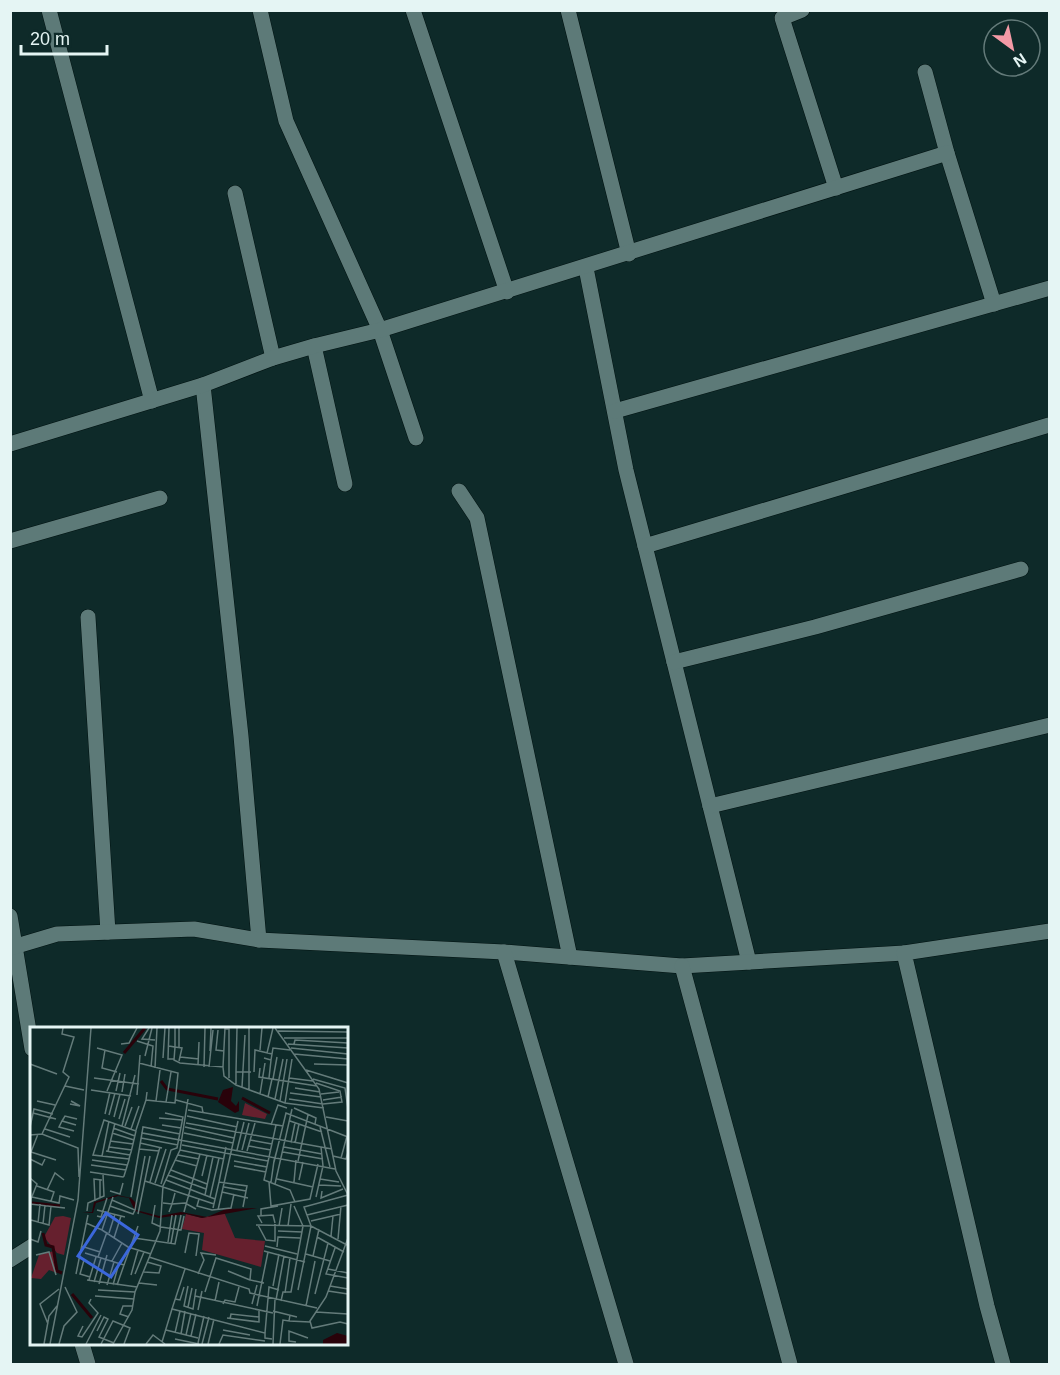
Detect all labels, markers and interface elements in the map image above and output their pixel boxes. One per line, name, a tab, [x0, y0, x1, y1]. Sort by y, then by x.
scale bar	[21, 18, 106, 56]
north arrow	[982, 18, 1042, 78]
text: 20 m	[30, 29, 70, 49]
text: N	[1010, 50, 1029, 70]
inset map	[30, 1027, 348, 1345]

